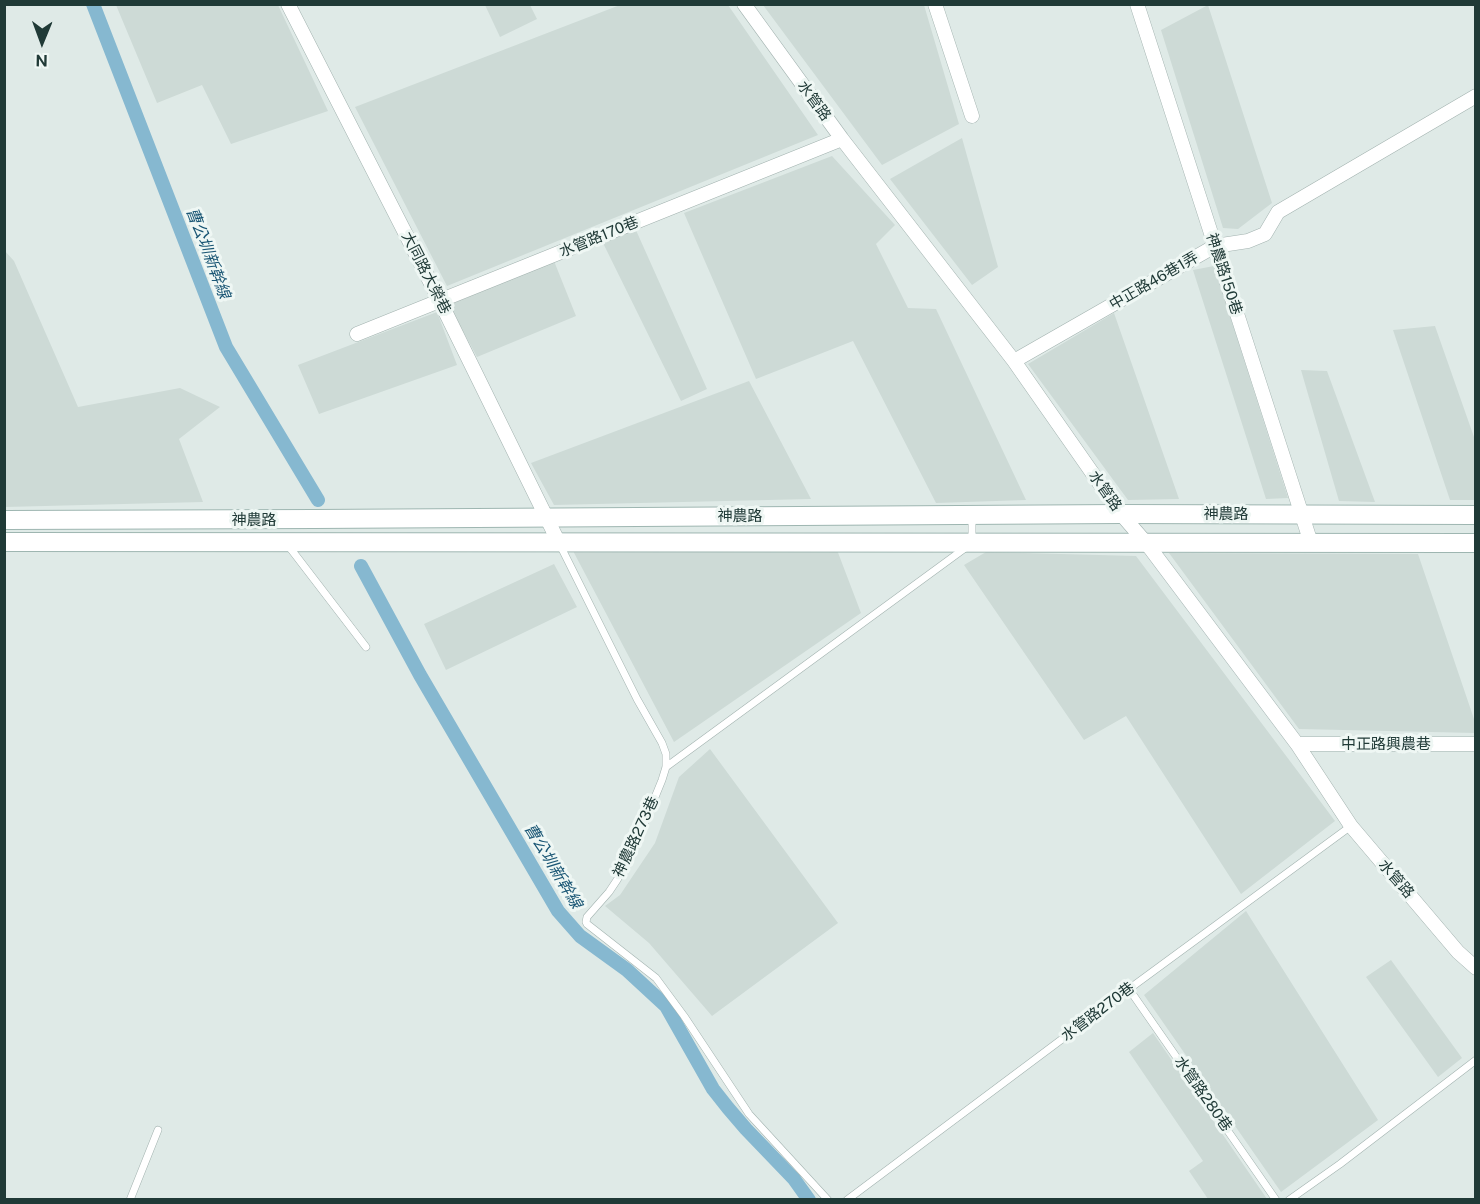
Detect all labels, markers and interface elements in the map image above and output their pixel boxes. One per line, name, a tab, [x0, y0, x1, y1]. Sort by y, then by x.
north arrow	[12, 12, 72, 72]
text: N	[35, 51, 48, 70]
street label: 水管路	[793, 78, 835, 124]
water label: 曹公圳新幹線	[182, 205, 234, 301]
street label: 水管路170巷	[557, 213, 641, 261]
street label: 大同路大榮巷	[398, 229, 454, 317]
street label: 神農路150巷	[1202, 231, 1246, 317]
street label: 中正路46巷1弄	[1106, 248, 1202, 314]
street label: 水管路	[1085, 467, 1125, 515]
street label: 神農路	[1204, 505, 1248, 523]
street label: 神農路	[718, 507, 762, 525]
street label: 神農路	[232, 511, 276, 529]
street label: 中正路興農巷	[1341, 735, 1431, 753]
street label: 神農路273巷	[609, 794, 663, 880]
water label: 曹公圳新幹線	[520, 820, 586, 912]
street label: 水管路	[1374, 856, 1418, 902]
street label: 水管路270巷	[1058, 979, 1138, 1045]
street label: 水管路280巷	[1170, 1053, 1236, 1135]

